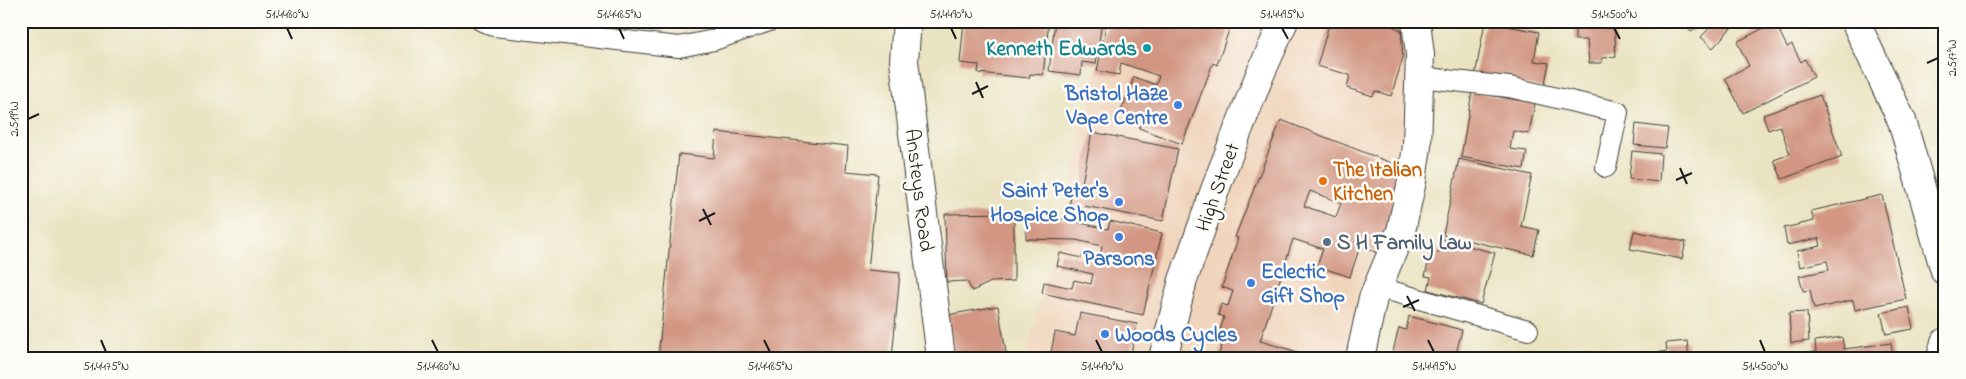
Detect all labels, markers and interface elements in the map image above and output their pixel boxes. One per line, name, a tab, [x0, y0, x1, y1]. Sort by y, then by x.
text: 51.4480°N	[265, 6, 309, 24]
text: 51.4485°N	[596, 6, 642, 24]
text: 51.4490°N	[929, 6, 973, 24]
text: 51.4495°N	[1260, 6, 1304, 24]
text: 51.4500°N	[1591, 6, 1637, 24]
place label: Kenneth Edwards	[986, 35, 1137, 65]
text: 2.517°W	[1944, 40, 1962, 76]
marker: Kenneth Edwards	[1141, 42, 1153, 54]
place label: Bristol Haze Vape Centre	[1064, 80, 1169, 134]
marker: Bristol Haze Vape Centre	[1172, 99, 1184, 111]
text: 2.519°W	[6, 101, 24, 137]
street label: Ansteys Road	[894, 127, 940, 254]
street label: High Street	[1189, 139, 1251, 237]
place label: The Italian Kitchen	[1333, 156, 1422, 210]
marker: The Italian Kitchen	[1317, 175, 1329, 187]
place label: Saint Peter's Hospice Shop	[990, 177, 1109, 231]
marker: Saint Peter's Hospice Shop	[1113, 196, 1125, 208]
place label: S H Family Law	[1337, 229, 1472, 261]
marker: Parsons	[1113, 231, 1125, 243]
marker: S H Family Law	[1321, 236, 1333, 248]
place label: Parsons	[1083, 245, 1155, 275]
place label: Eclectic Gift Shop	[1261, 258, 1345, 312]
marker: Eclectic Gift Shop	[1245, 277, 1257, 289]
place label: Woods Cycles	[1115, 321, 1238, 353]
marker: Woods Cycles	[1099, 328, 1111, 340]
text: 51.4475°N	[83, 358, 129, 376]
text: 51.4480°N	[416, 358, 460, 376]
text: 51.4485°N	[747, 358, 793, 376]
text: 51.4490°N	[1080, 358, 1124, 376]
text: 51.4495°N	[1412, 358, 1456, 376]
text: 51.4500°N	[1742, 358, 1788, 376]

